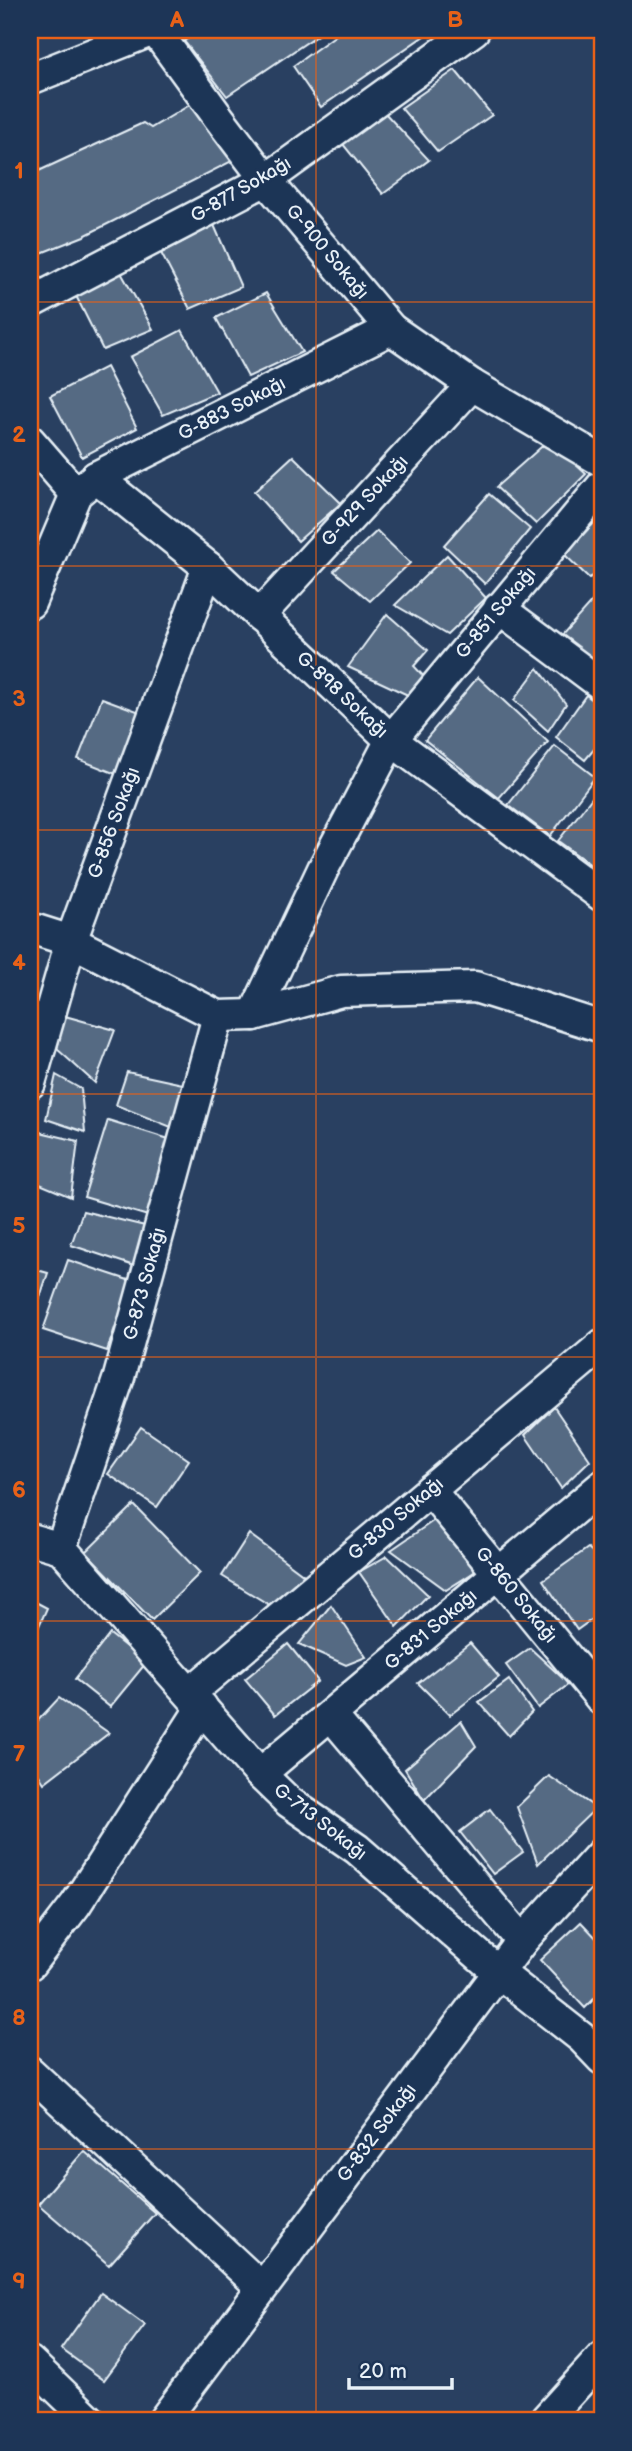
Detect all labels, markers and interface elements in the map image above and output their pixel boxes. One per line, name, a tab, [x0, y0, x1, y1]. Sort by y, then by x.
text: A	[169, 6, 185, 34]
text: B	[447, 6, 463, 34]
street label: G-877 Sokağı	[187, 152, 295, 228]
text: 1	[14, 157, 24, 185]
street label: G-900 Sokağı	[281, 200, 373, 304]
street label: G-883 Sokağı	[175, 372, 289, 446]
text: 2	[12, 421, 26, 449]
street label: G-929 Sokağı	[317, 451, 413, 551]
street label: G-851 Sokağı	[451, 562, 541, 664]
street label: G-898 Sokağı	[292, 647, 392, 743]
text: 3	[12, 685, 26, 713]
street label: G-856 Sokağı	[83, 764, 145, 882]
text: 4	[12, 949, 26, 977]
text: 5	[12, 1212, 26, 1240]
street label: G-873 Sokağı	[119, 1225, 171, 1343]
street label: G-830 Sokağı	[344, 1472, 448, 1566]
text: 6	[12, 1476, 26, 1504]
street label: G-860 Sokağı	[470, 1542, 562, 1648]
street label: G-831 Sokağı	[380, 1585, 482, 1675]
text: 7	[13, 1740, 26, 1768]
street label: G-713 Sokağı	[269, 1779, 371, 1865]
text: 8	[12, 2004, 26, 2032]
street label: G-832 Sokağı	[332, 2079, 422, 2187]
text: 9	[12, 2268, 26, 2296]
scale bar	[349, 2346, 452, 2390]
text: 20 m	[359, 2359, 407, 2384]

